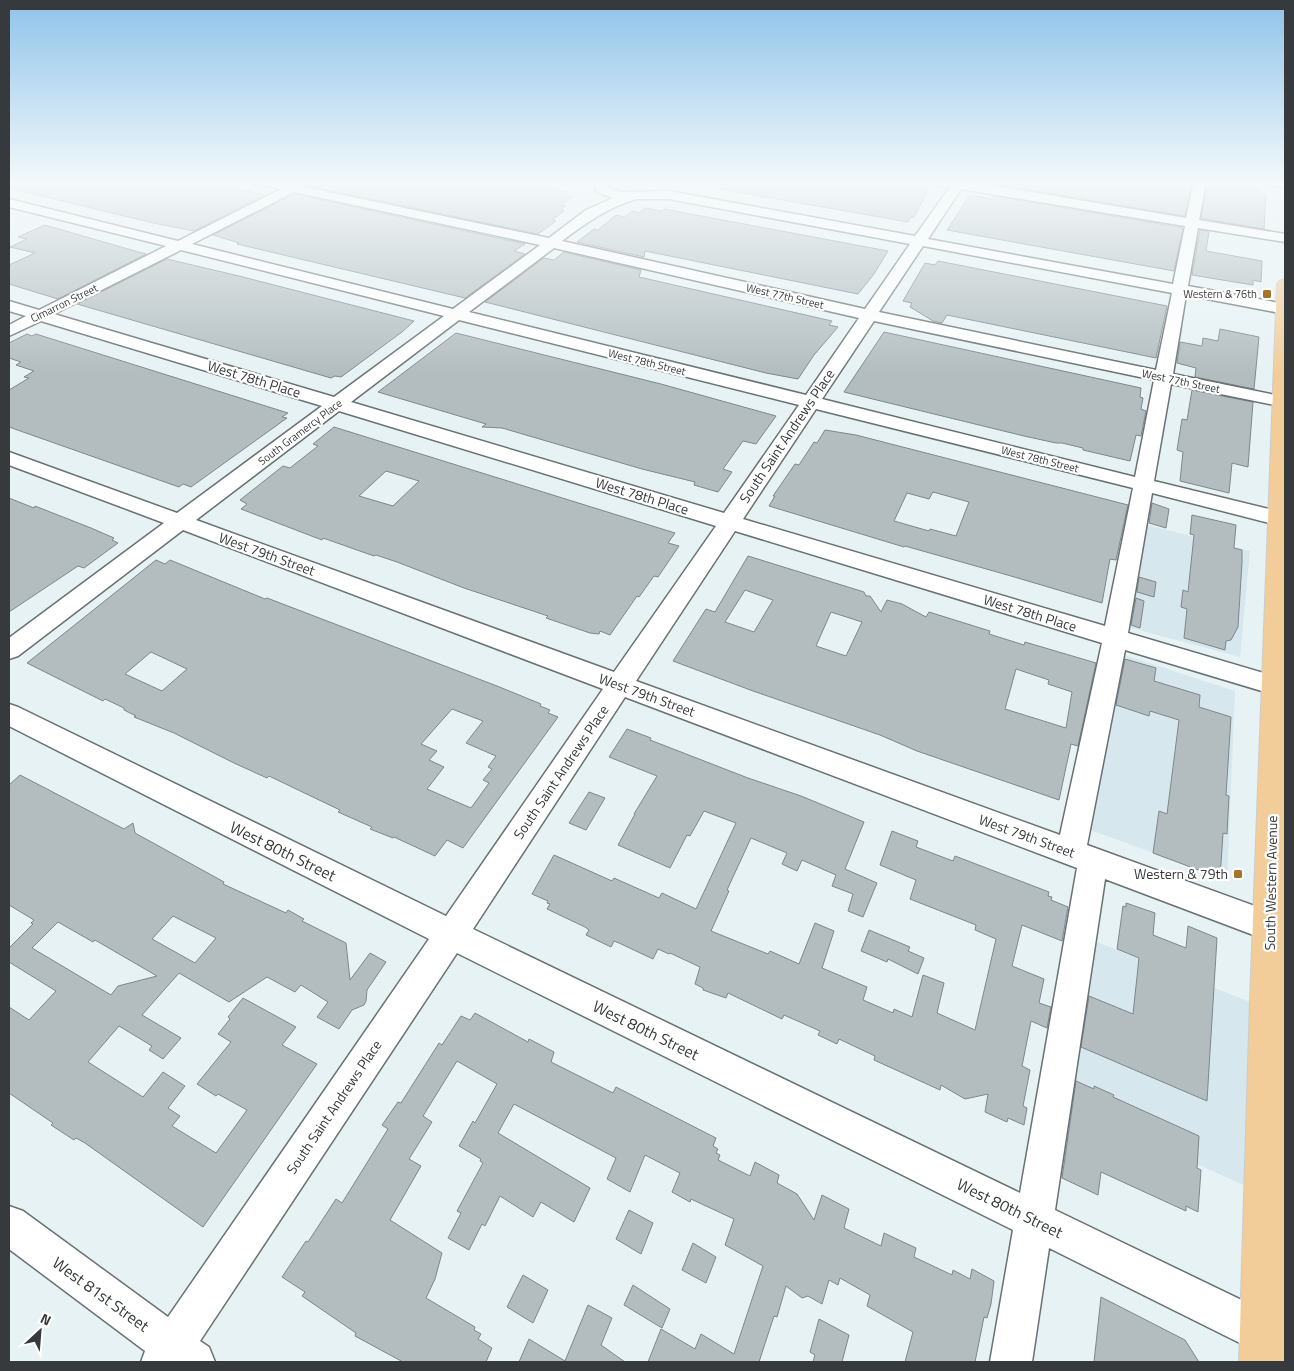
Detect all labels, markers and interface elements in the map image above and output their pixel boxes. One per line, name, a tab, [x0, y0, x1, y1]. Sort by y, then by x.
street label: West 77th Street	[745, 279, 826, 313]
street label: Cimarron Street	[28, 280, 100, 326]
place label: Western & 76th	[1183, 286, 1257, 302]
marker: Western & 76th	[1261, 288, 1273, 300]
street label: West 78th Street	[607, 345, 688, 379]
street label: West 78th Place	[205, 354, 303, 403]
street label: South Saint Andrews Place	[734, 364, 839, 507]
street label: West 77th Street	[1141, 365, 1222, 397]
street label: South Gramercy Place	[255, 395, 346, 469]
street label: West 78th Street	[1000, 442, 1081, 476]
street label: West 78th Place	[593, 471, 691, 520]
street label: West 79th Street	[216, 526, 318, 581]
street label: West 78th Place	[981, 588, 1079, 637]
street label: West 79th Street	[596, 667, 698, 722]
street label: South Saint Andrews Place	[508, 700, 613, 843]
street label: West 79th Street	[976, 808, 1078, 863]
street label: West 80th Street	[226, 815, 340, 887]
street label: South Western Avenue	[1259, 815, 1282, 951]
place label: Western & 79th	[1134, 863, 1228, 884]
marker: Western & 79th	[1232, 868, 1244, 880]
street label: West 80th Street	[589, 994, 703, 1066]
street label: South Saint Andrews Place	[281, 1035, 386, 1178]
street label: West 80th Street	[953, 1172, 1067, 1244]
street label: West 81st Street	[48, 1251, 155, 1338]
north arrow	[15, 1306, 65, 1356]
text: N	[37, 1307, 55, 1330]

